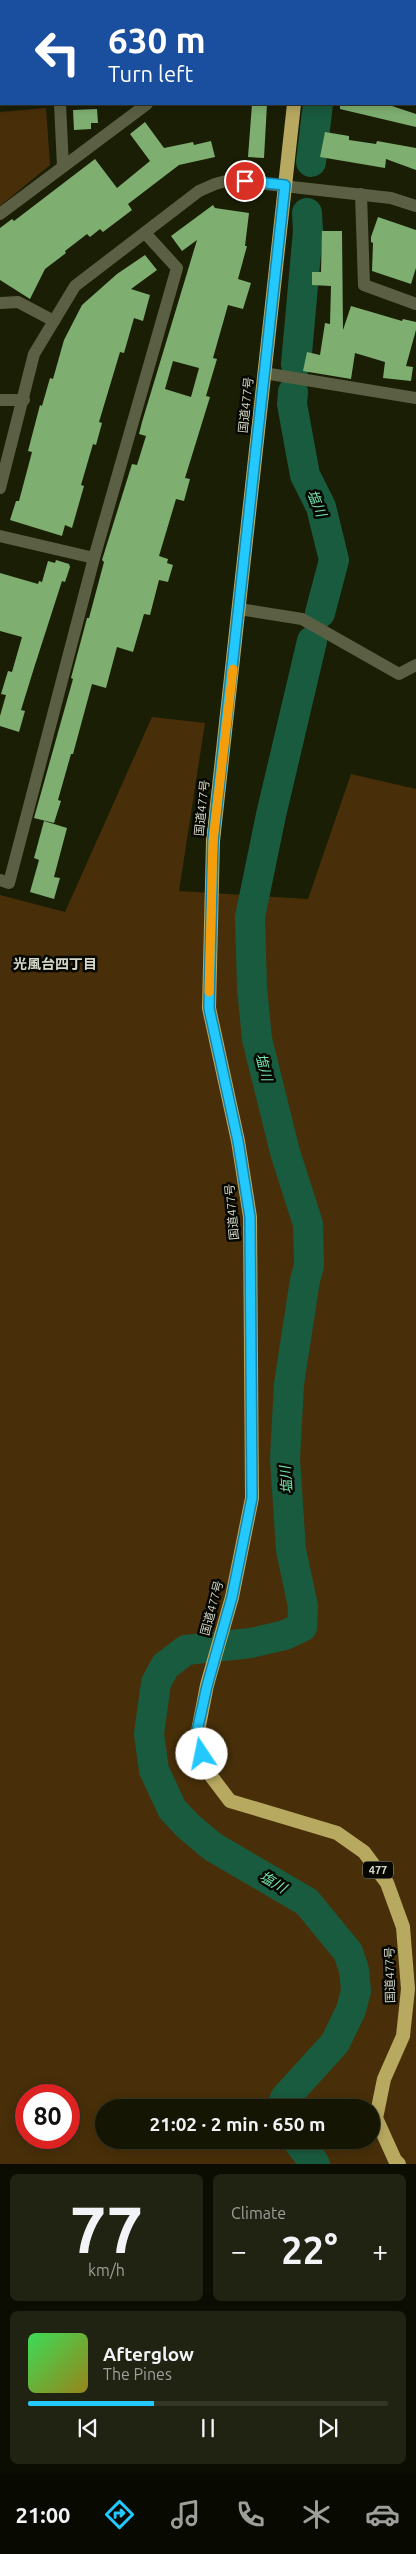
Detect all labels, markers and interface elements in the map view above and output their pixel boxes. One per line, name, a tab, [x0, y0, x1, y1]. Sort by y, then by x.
icon: left	[25, 20, 90, 85]
text: 630 m	[108, 20, 206, 60]
text: Turn left	[108, 61, 193, 86]
pin	[224, 160, 266, 202]
icon: arrive	[231, 167, 259, 195]
street label: 国道477号	[236, 376, 255, 434]
water label: 塩川	[304, 487, 330, 521]
street label: 国道477号	[192, 779, 211, 837]
district label: 光風台四丁目	[13, 956, 97, 972]
water label: 塩川	[253, 1051, 276, 1084]
street label: 国道477号	[223, 1183, 240, 1241]
water label: 塩川	[277, 1463, 295, 1495]
street label: 国道477号	[198, 1579, 225, 1637]
position arrow	[175, 1727, 227, 1779]
road number: 477	[363, 1862, 393, 1878]
water label: 塩川	[257, 1868, 291, 1897]
street label: 国道477号	[383, 1947, 396, 2003]
speed limit sign: 80	[15, 2084, 80, 2149]
text: 21:02 · 2 min · 650 m	[150, 2113, 325, 2135]
text: 77	[70, 2192, 143, 2265]
text: Climate	[231, 2204, 286, 2222]
text: 22°	[281, 2229, 338, 2271]
text: −	[231, 2235, 247, 2266]
text: +	[372, 2235, 388, 2266]
text: km/h	[88, 2261, 125, 2279]
text: Afterglow	[103, 2343, 194, 2365]
text: The Pines	[103, 2365, 172, 2383]
icon: previous	[74, 2414, 102, 2442]
icon: pause	[194, 2414, 222, 2442]
icon: next	[314, 2414, 342, 2442]
icon: directions	[102, 2497, 137, 2532]
icon: music	[168, 2497, 203, 2532]
icon: phone	[233, 2497, 268, 2532]
icon: climate	[299, 2497, 334, 2532]
icon: car	[365, 2497, 400, 2532]
text: 21:00	[15, 2502, 71, 2527]

